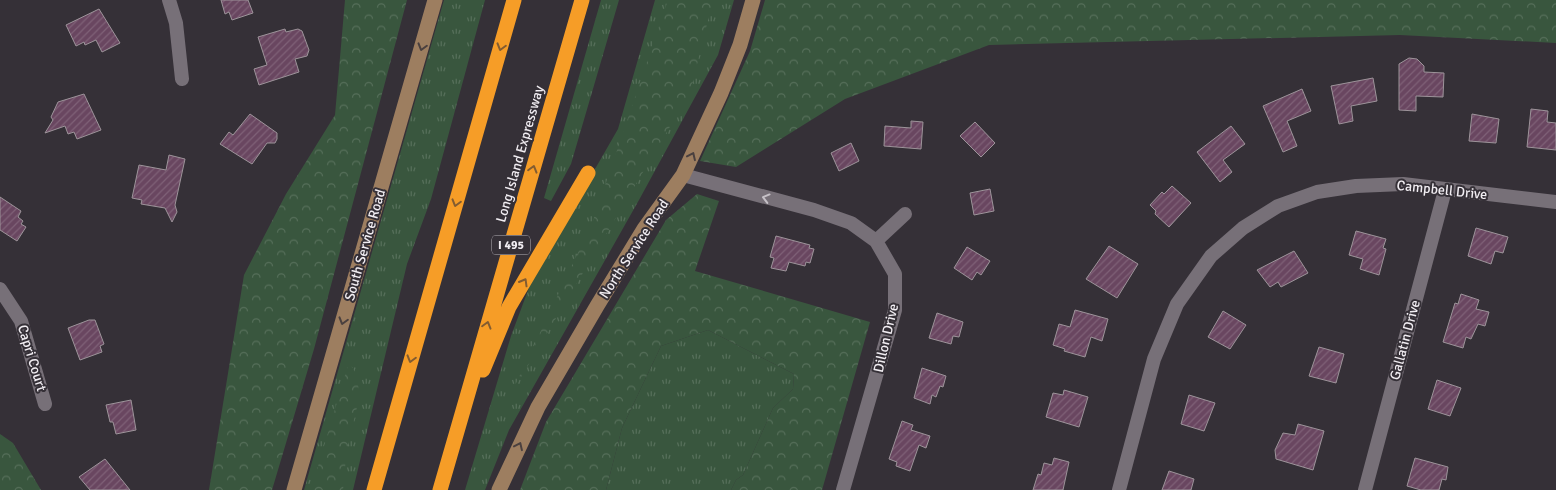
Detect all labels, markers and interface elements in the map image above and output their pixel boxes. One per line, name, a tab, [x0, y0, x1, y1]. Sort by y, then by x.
one-way arrow	[417, 42, 427, 50]
one-way arrow	[496, 42, 506, 50]
street label: Long Island Expressway	[492, 83, 548, 224]
one-way arrow	[686, 153, 696, 162]
one-way arrow	[527, 166, 537, 174]
street label: Campbell Drive	[1396, 177, 1488, 203]
street label: South Service Road	[341, 187, 389, 303]
one-way arrow	[763, 193, 771, 203]
street label: North Service Road	[596, 196, 672, 302]
one-way arrow	[451, 199, 462, 208]
road number: I 495	[492, 236, 530, 254]
one-way arrow	[517, 279, 527, 288]
street label: Gallatin Drive	[1386, 298, 1424, 382]
street label: Dillon Drive	[870, 302, 902, 374]
one-way arrow	[338, 316, 348, 324]
one-way arrow	[482, 322, 492, 330]
street label: Capri Court	[14, 323, 50, 393]
one-way arrow	[407, 355, 417, 363]
one-way arrow	[513, 442, 524, 451]

